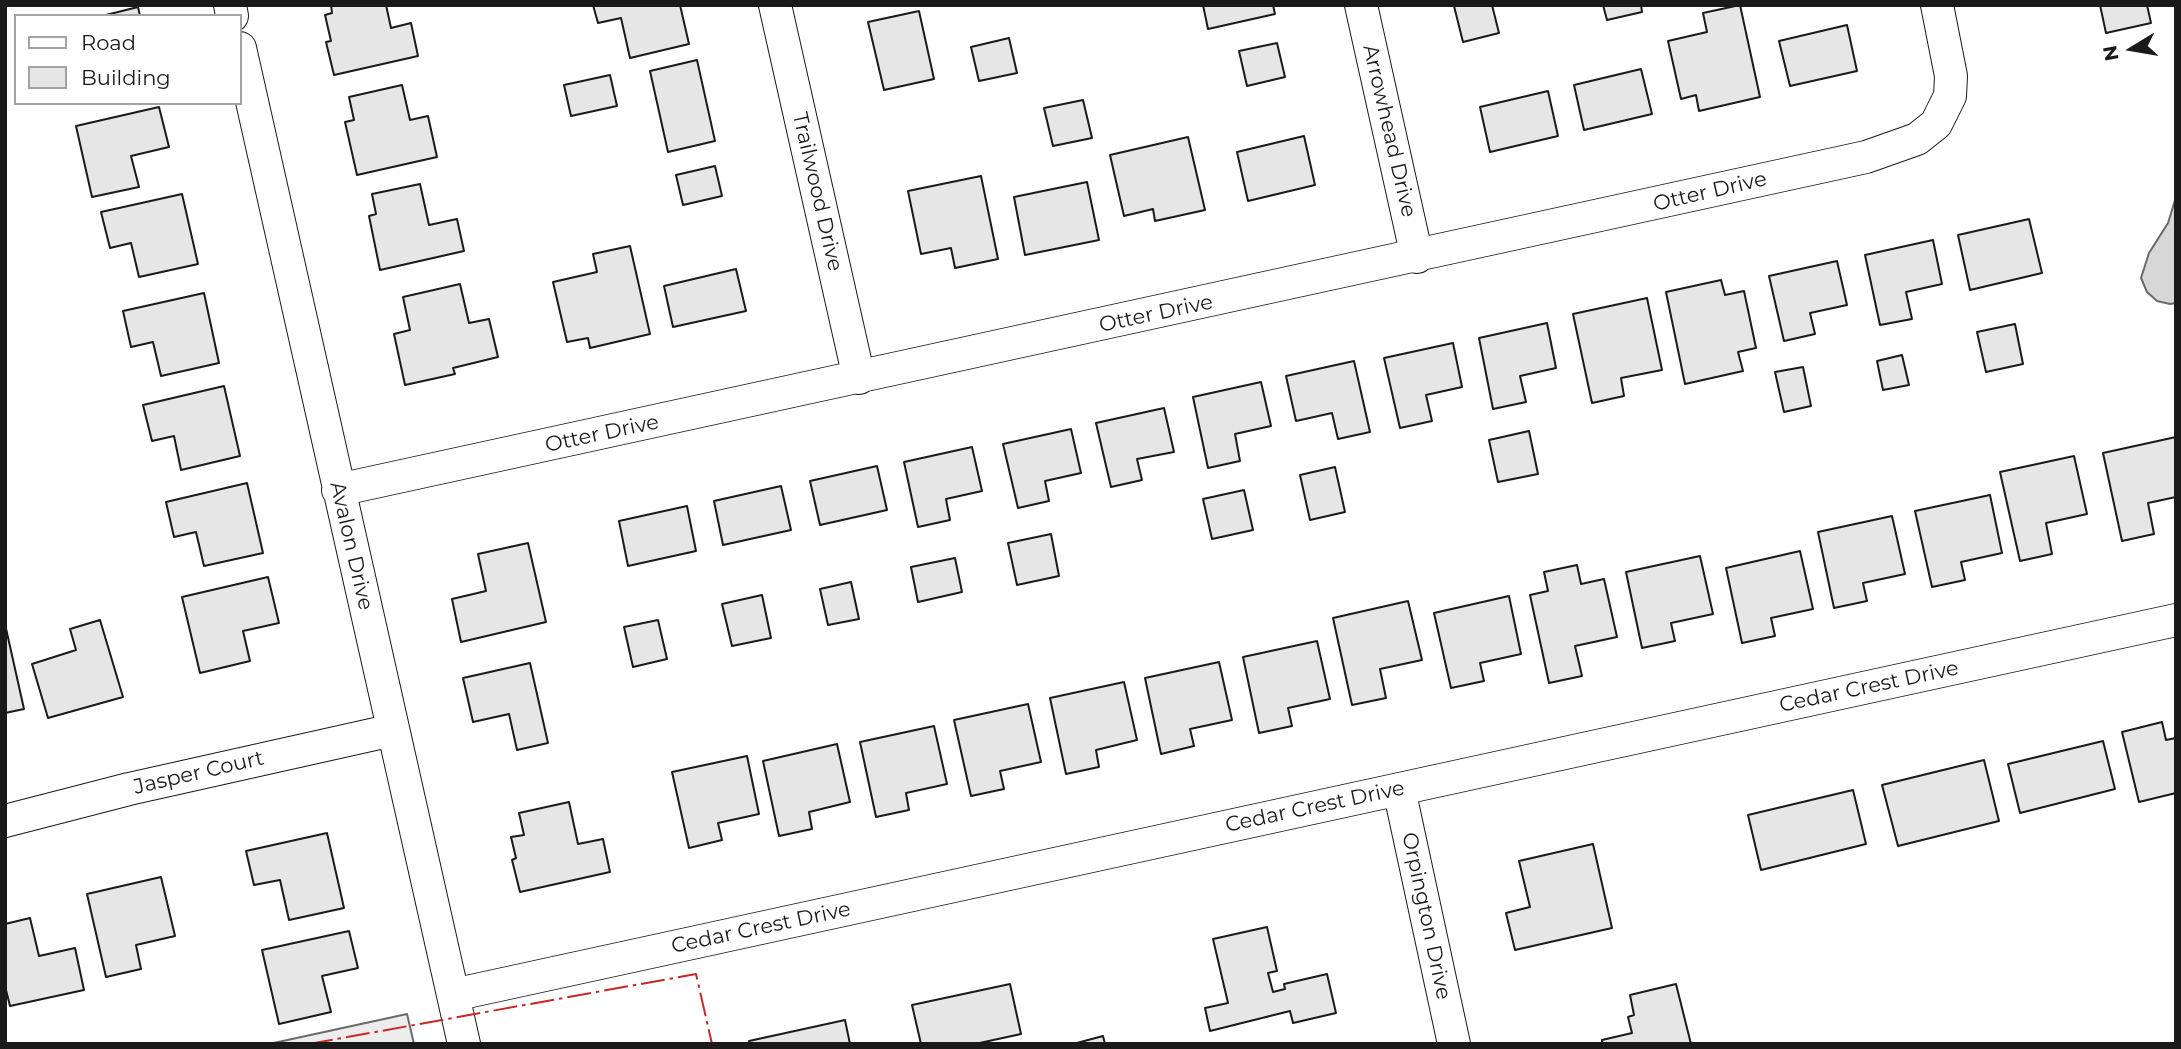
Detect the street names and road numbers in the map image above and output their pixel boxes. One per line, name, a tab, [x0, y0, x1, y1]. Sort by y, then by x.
street label: Arrowhead Drive	[1357, 42, 1421, 220]
street label: Trailwood Drive	[786, 110, 848, 274]
street label: Otter Drive	[1651, 167, 1769, 217]
street label: Otter Drive	[1097, 290, 1215, 338]
street label: Otter Drive	[543, 410, 661, 458]
street label: Avalon Drive	[324, 479, 378, 613]
street label: Cedar Crest Drive	[1777, 656, 1961, 718]
street label: Jasper Court	[131, 746, 267, 800]
street label: Cedar Crest Drive	[1223, 776, 1407, 838]
street label: Orpington Drive	[1396, 830, 1456, 1002]
street label: Cedar Crest Drive	[669, 897, 853, 959]

